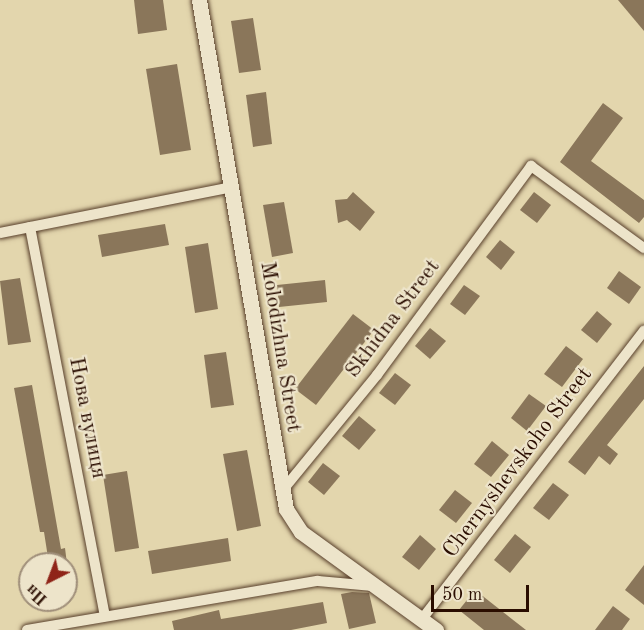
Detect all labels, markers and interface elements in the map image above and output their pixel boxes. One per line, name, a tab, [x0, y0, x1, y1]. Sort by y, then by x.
street label: Skhidna Street	[340, 254, 446, 384]
street label: Molodizhna Street	[253, 260, 307, 434]
street label: Нова вулиця	[62, 355, 112, 481]
street label: Chernyshevskoho Street	[438, 362, 598, 564]
north arrow	[18, 552, 78, 612]
scale bar	[434, 573, 532, 611]
text: Пн	[24, 581, 51, 607]
text: 50 m	[442, 586, 482, 604]

